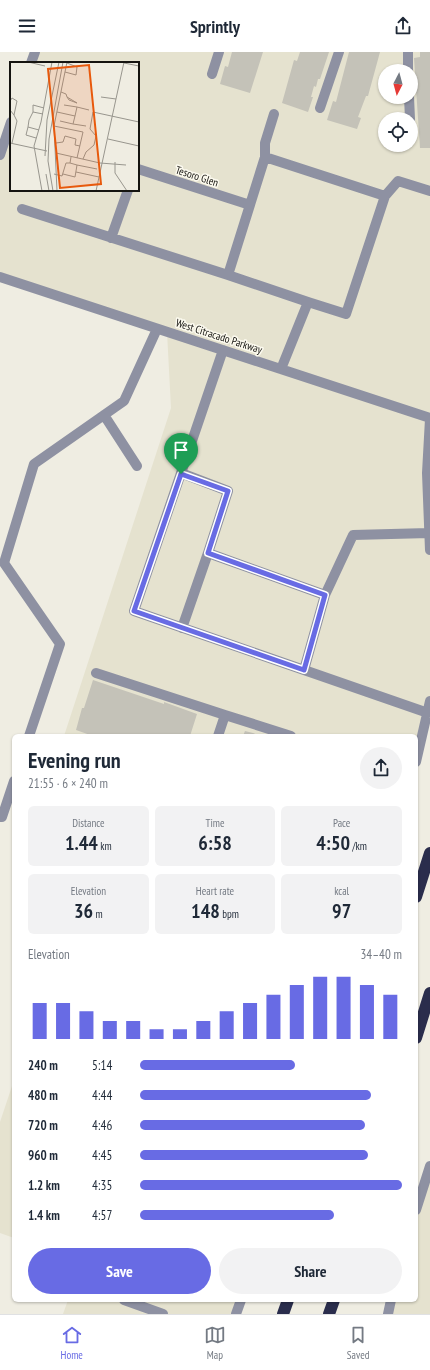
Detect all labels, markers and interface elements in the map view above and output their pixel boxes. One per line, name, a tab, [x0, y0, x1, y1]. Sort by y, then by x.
icon: menu	[16, 15, 38, 37]
text: Sprintly	[190, 15, 240, 38]
icon: share	[392, 15, 414, 37]
inset map	[10, 62, 139, 191]
north arrow	[378, 64, 418, 104]
map controls	[378, 64, 418, 152]
button: locate	[378, 112, 418, 152]
street label: Tesoro Glen	[174, 163, 220, 190]
street label: West Citracado Parkway	[174, 315, 265, 357]
pin	[164, 433, 198, 474]
icon: arrive	[170, 439, 192, 461]
text: Evening run	[28, 746, 121, 774]
button: share	[360, 747, 402, 789]
text: 21:55 · 6 × 240 m	[28, 775, 108, 792]
text: Distance	[72, 816, 105, 830]
text: Time	[205, 816, 225, 830]
text: Pace	[333, 816, 350, 830]
text: 1.44	[65, 830, 98, 856]
text: 6:58	[198, 830, 232, 856]
text: 4:50	[316, 830, 350, 856]
text: km	[98, 839, 112, 853]
text: /km	[350, 839, 367, 853]
text: Elevation	[71, 884, 106, 898]
text: Heart rate	[196, 884, 234, 898]
text: kcal	[334, 884, 349, 898]
text: 36	[74, 898, 93, 924]
text: 148	[191, 898, 220, 924]
text: 97	[332, 898, 351, 924]
text: m	[93, 907, 103, 921]
text: bpm	[220, 907, 239, 921]
text: Elevation	[28, 946, 70, 963]
text: 34–40 m	[360, 946, 402, 963]
text: 240 m	[28, 1057, 58, 1074]
text: 5:14	[92, 1057, 112, 1074]
text: 480 m	[28, 1087, 58, 1104]
text: 4:44	[92, 1087, 112, 1104]
text: 720 m	[28, 1117, 58, 1134]
text: 4:46	[92, 1117, 112, 1134]
text: 960 m	[28, 1147, 58, 1164]
text: 4:45	[92, 1147, 112, 1164]
text: 1.2 km	[28, 1177, 60, 1194]
text: 4:35	[92, 1177, 112, 1194]
text: 1.4 km	[28, 1207, 60, 1224]
text: 4:57	[92, 1207, 112, 1224]
button: Save	[28, 1248, 211, 1294]
button: Share	[219, 1248, 402, 1294]
tab: Home	[60, 1324, 83, 1362]
tab: Map	[204, 1324, 226, 1362]
tab: Saved	[347, 1324, 370, 1362]

